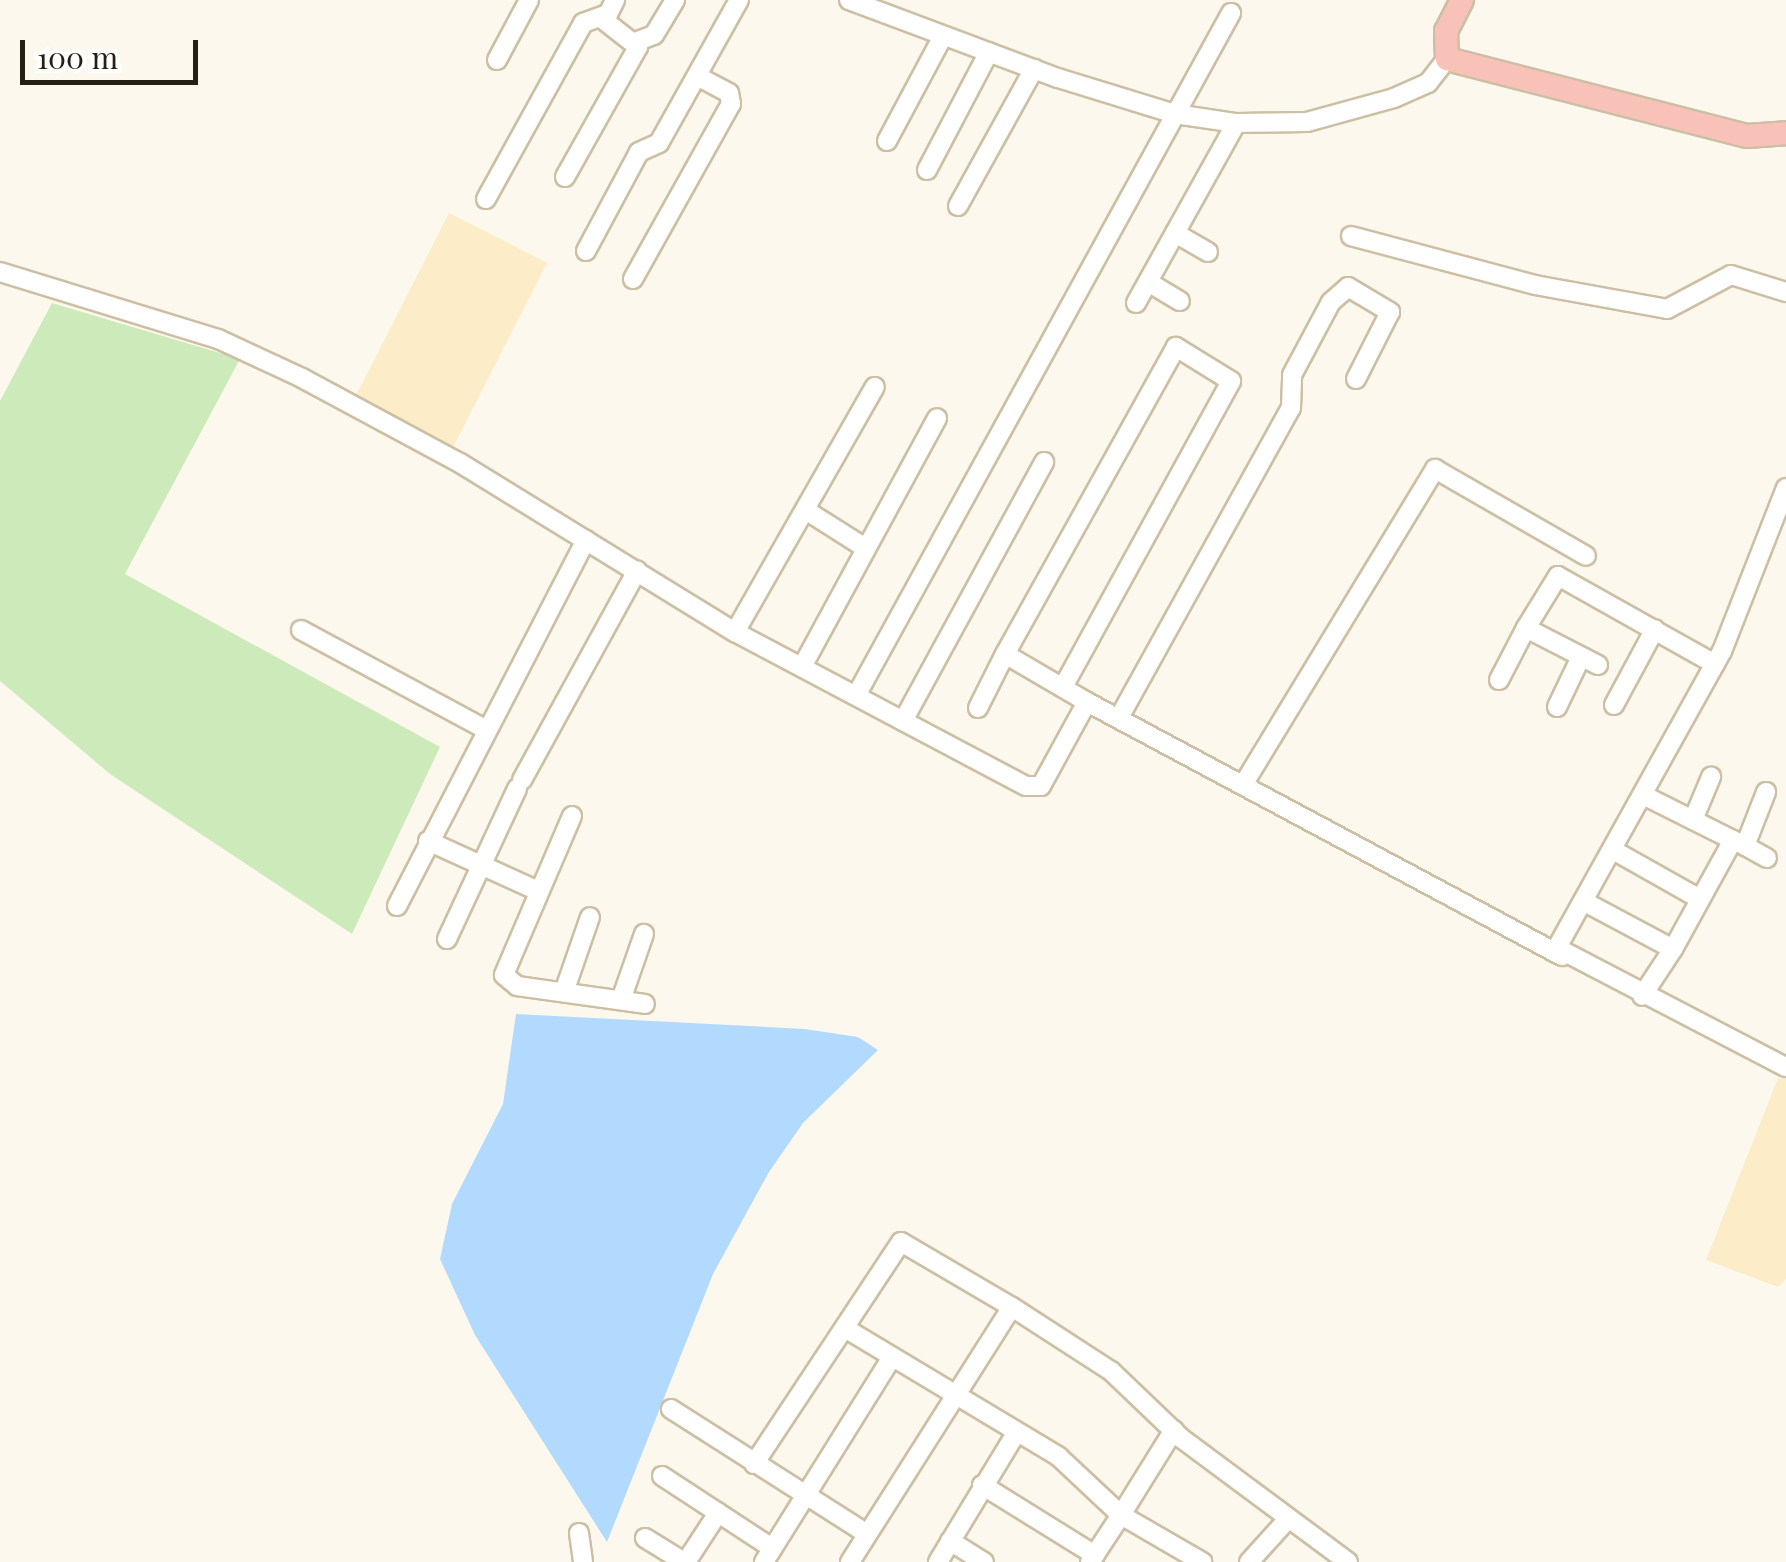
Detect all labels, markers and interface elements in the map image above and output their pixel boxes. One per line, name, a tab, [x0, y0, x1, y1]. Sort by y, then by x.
scale bar	[25, 20, 202, 82]
text: 100 m	[37, 37, 118, 77]

